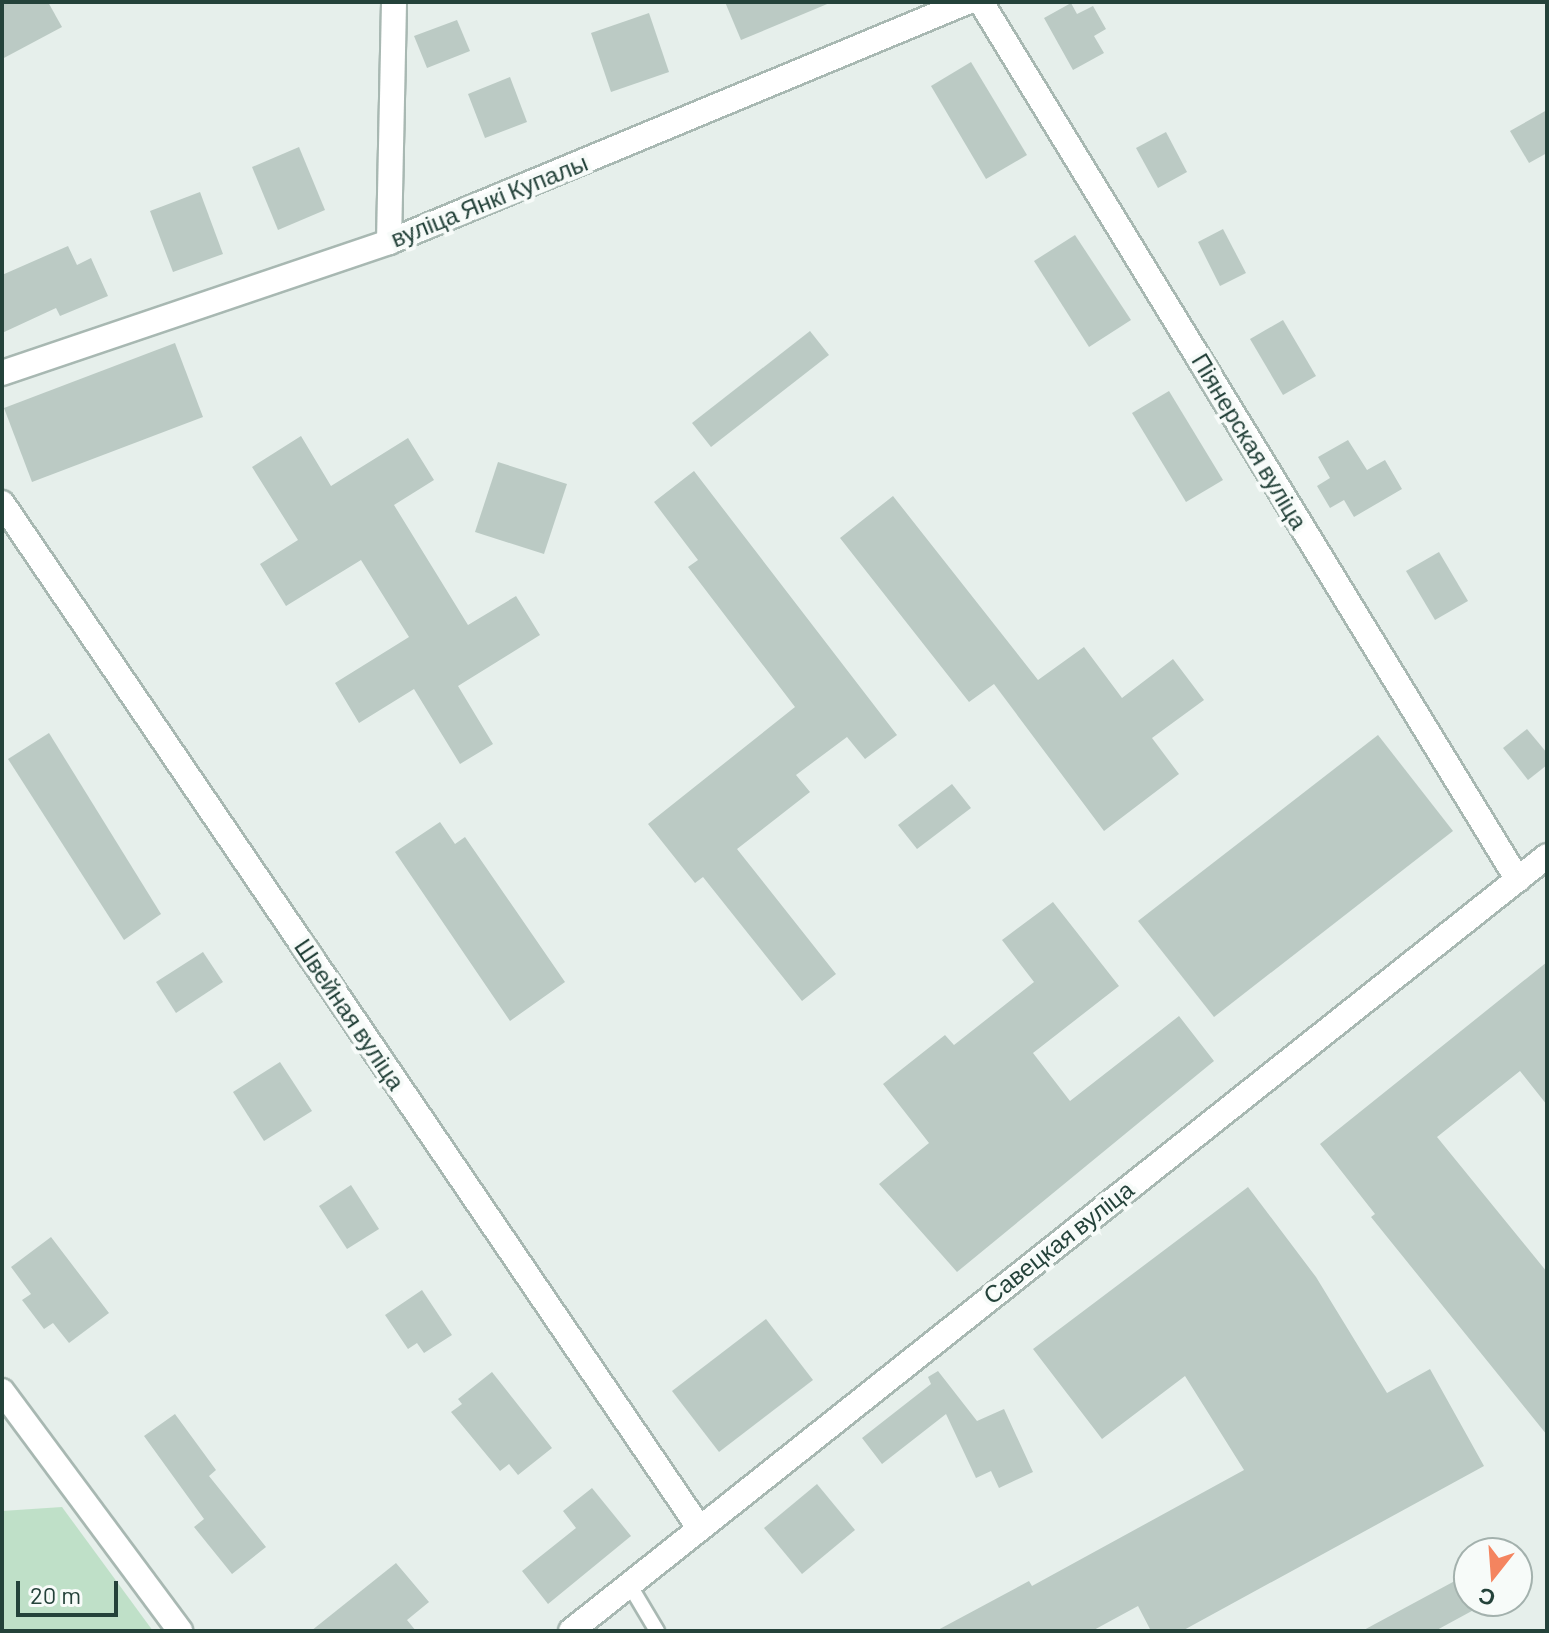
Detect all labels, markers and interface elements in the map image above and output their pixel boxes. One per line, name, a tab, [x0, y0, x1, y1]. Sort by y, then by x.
street label: вуліца Янкі Купалы	[386, 147, 592, 253]
street label: Піянерская вуліца	[1186, 348, 1314, 534]
street label: Швейная вуліца	[289, 933, 411, 1095]
street label: Савецкая вуліца	[977, 1174, 1139, 1310]
north arrow	[1453, 1537, 1533, 1617]
scale bar	[20, 1565, 122, 1615]
text: 20 m	[30, 1580, 81, 1609]
text: С	[1475, 1583, 1498, 1613]

